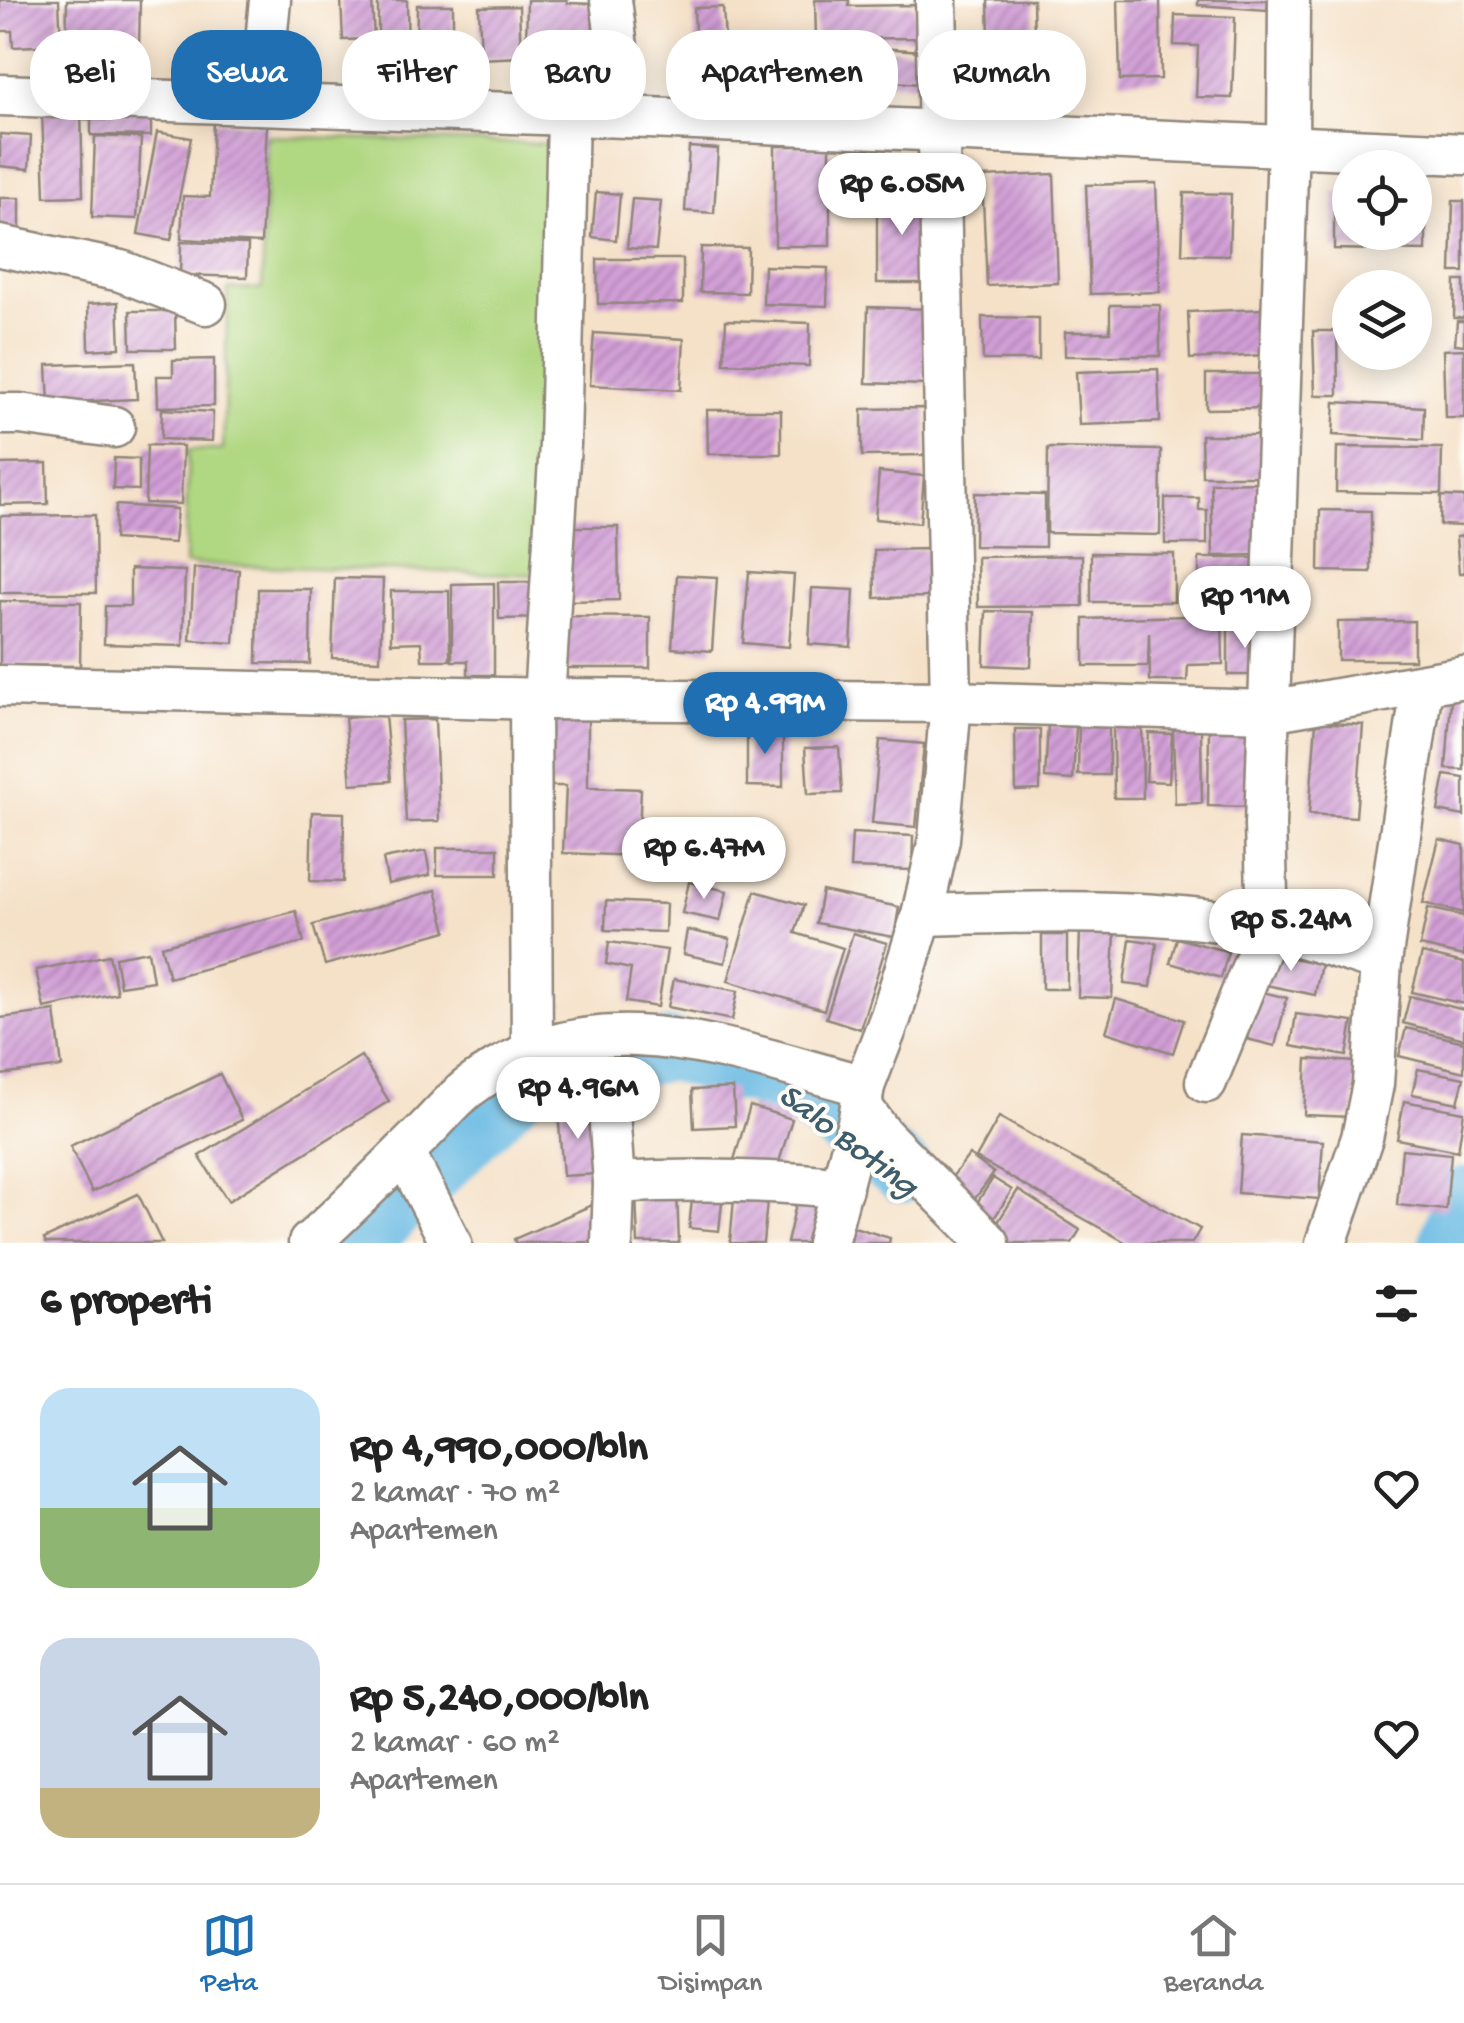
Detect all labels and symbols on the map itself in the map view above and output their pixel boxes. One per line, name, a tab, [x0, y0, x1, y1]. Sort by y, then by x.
pin: Rp 6.05M	[799, 153, 1005, 238]
pin: Rp 11M	[1164, 566, 1326, 651]
pin: Rp 4.99M	[662, 672, 868, 757]
pin: Rp 6.47M	[601, 817, 807, 902]
pin: Rp 5.24M	[1188, 889, 1394, 974]
pin: Rp 4.96M	[475, 1057, 681, 1142]
water label: Salo Boting	[769, 1077, 926, 1209]

